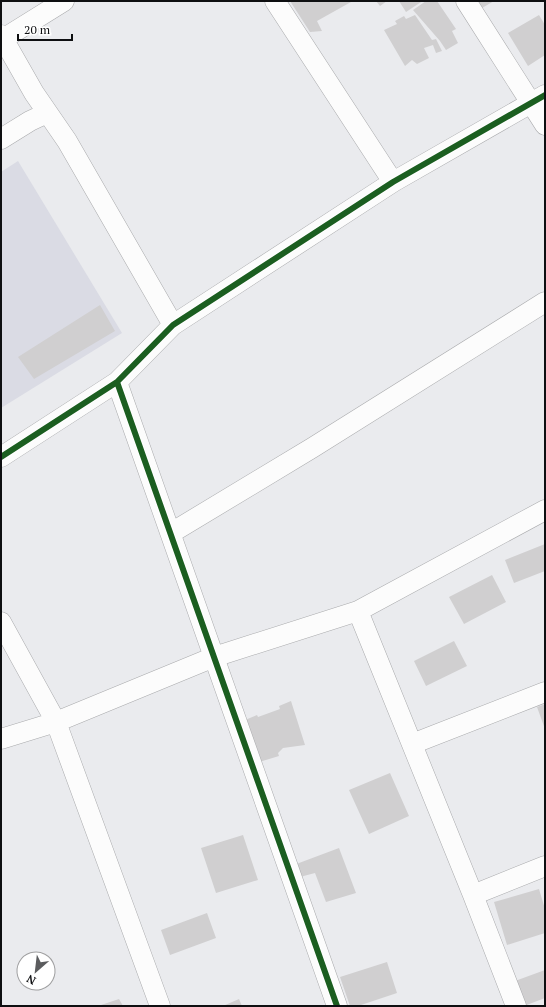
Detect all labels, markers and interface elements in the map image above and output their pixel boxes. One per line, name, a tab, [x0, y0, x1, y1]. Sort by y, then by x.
scale bar	[18, 16, 72, 42]
text: 20 m	[24, 22, 51, 37]
north arrow	[16, 951, 56, 991]
text: N	[24, 971, 38, 988]

